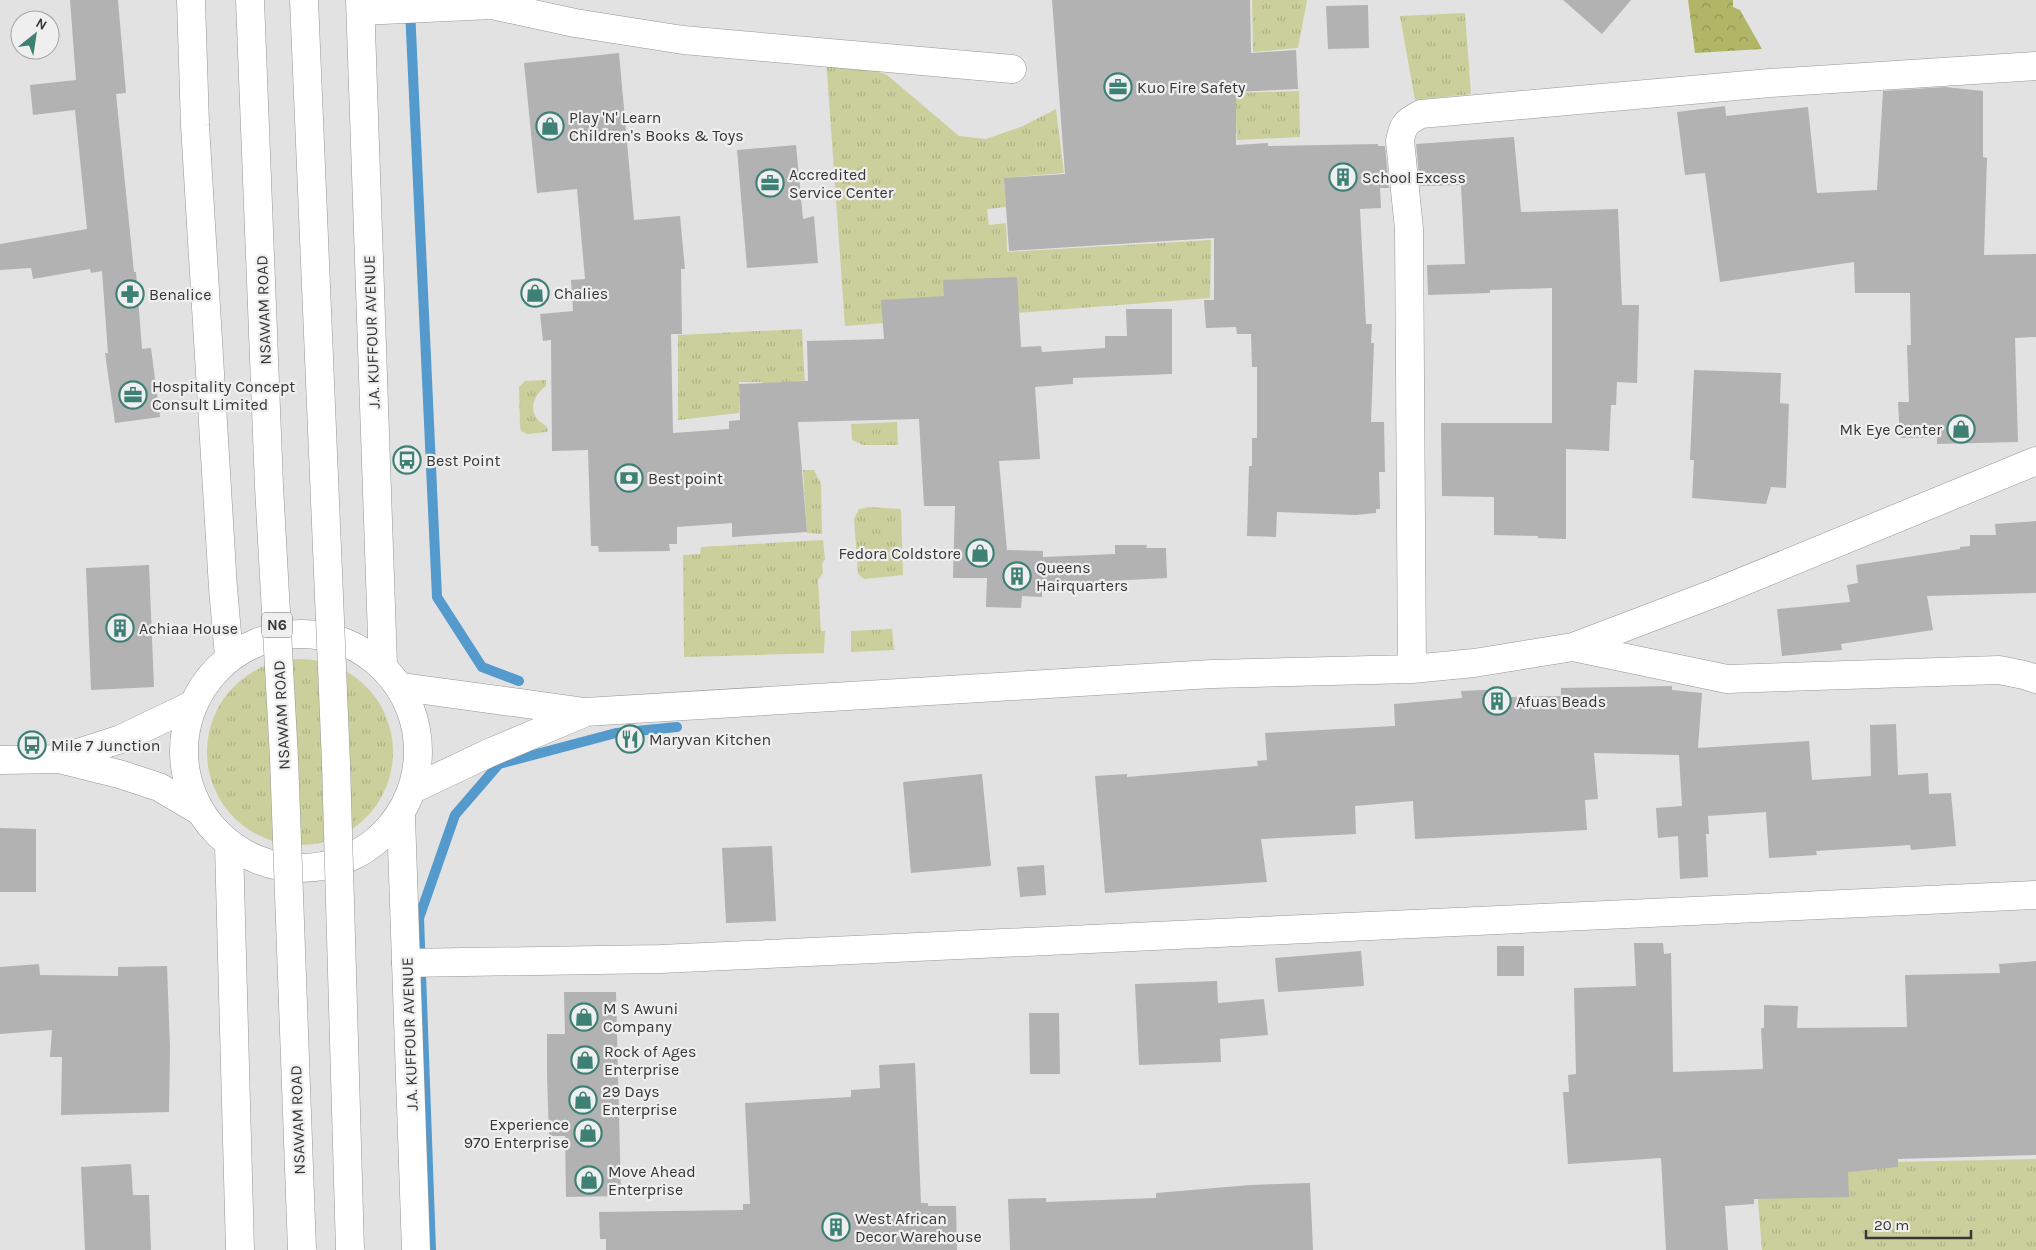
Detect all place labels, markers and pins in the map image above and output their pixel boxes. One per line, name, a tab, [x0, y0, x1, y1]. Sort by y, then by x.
office icon: Kuo Fire Safety	[1103, 72, 1133, 102]
place label: Kuo Fire Safety	[1137, 78, 1246, 97]
place label: Play 'N' Learn Children's Books & Toys	[569, 108, 744, 145]
shop icon: Play 'N' Learn Children's Books & Toys	[535, 111, 565, 141]
building icon: School Excess	[1328, 162, 1358, 192]
place label: Accredited Service Center	[789, 165, 894, 202]
office icon: Accredited Service Center	[755, 168, 785, 198]
place label: School Excess	[1362, 168, 1466, 187]
shop icon: Chalies	[520, 278, 550, 308]
pharmacy icon: Benalice	[115, 279, 145, 309]
place label: Chalies	[554, 284, 608, 303]
place label: Benalice	[149, 285, 211, 304]
place label: Hospitality Concept Consult Limited	[152, 377, 295, 414]
office icon: Hospitality Concept Consult Limited	[118, 380, 148, 410]
shop icon: Mk Eye Center	[1946, 414, 1976, 444]
place label: Mk Eye Center	[1839, 420, 1942, 439]
bus stop icon: Best Point	[392, 445, 422, 475]
place label: Best Point	[426, 451, 500, 470]
bank icon: Best point	[614, 463, 644, 493]
place label: Best point	[648, 469, 723, 488]
shop icon: Fedora Coldstore	[965, 538, 995, 568]
place label: Fedora Coldstore	[839, 544, 961, 563]
place label: Queens Hairquarters	[1036, 558, 1128, 595]
building icon: Queens Hairquarters	[1002, 561, 1032, 591]
building icon: Achiaa House	[105, 613, 135, 643]
place label: Achiaa House	[139, 619, 238, 638]
building icon: Afuas Beads	[1482, 686, 1512, 716]
place label: Afuas Beads	[1516, 692, 1606, 711]
restaurant icon: Maryvan Kitchen	[615, 724, 645, 754]
bus stop icon: Mile 7 Junction	[17, 730, 47, 760]
place label: Maryvan Kitchen	[649, 730, 771, 749]
place label: Mile 7 Junction	[51, 736, 160, 755]
place label: M S Awuni Company	[603, 999, 678, 1036]
shop icon: M S Awuni Company	[569, 1002, 599, 1032]
place label: Rock of Ages Enterprise	[604, 1042, 697, 1079]
shop icon: Rock of Ages Enterprise	[570, 1045, 600, 1075]
place label: 29 Days Enterprise	[602, 1082, 677, 1119]
shop icon: 29 Days Enterprise	[568, 1085, 598, 1115]
place label: Experience 970 Enterprise	[464, 1115, 569, 1152]
shop icon: Experience 970 Enterprise	[573, 1118, 603, 1148]
place label: Move Ahead Enterprise	[608, 1162, 696, 1199]
shop icon: Move Ahead Enterprise	[574, 1165, 604, 1195]
place label: West African Decor Warehouse	[855, 1209, 982, 1246]
building icon: West African Decor Warehouse	[821, 1212, 851, 1242]

